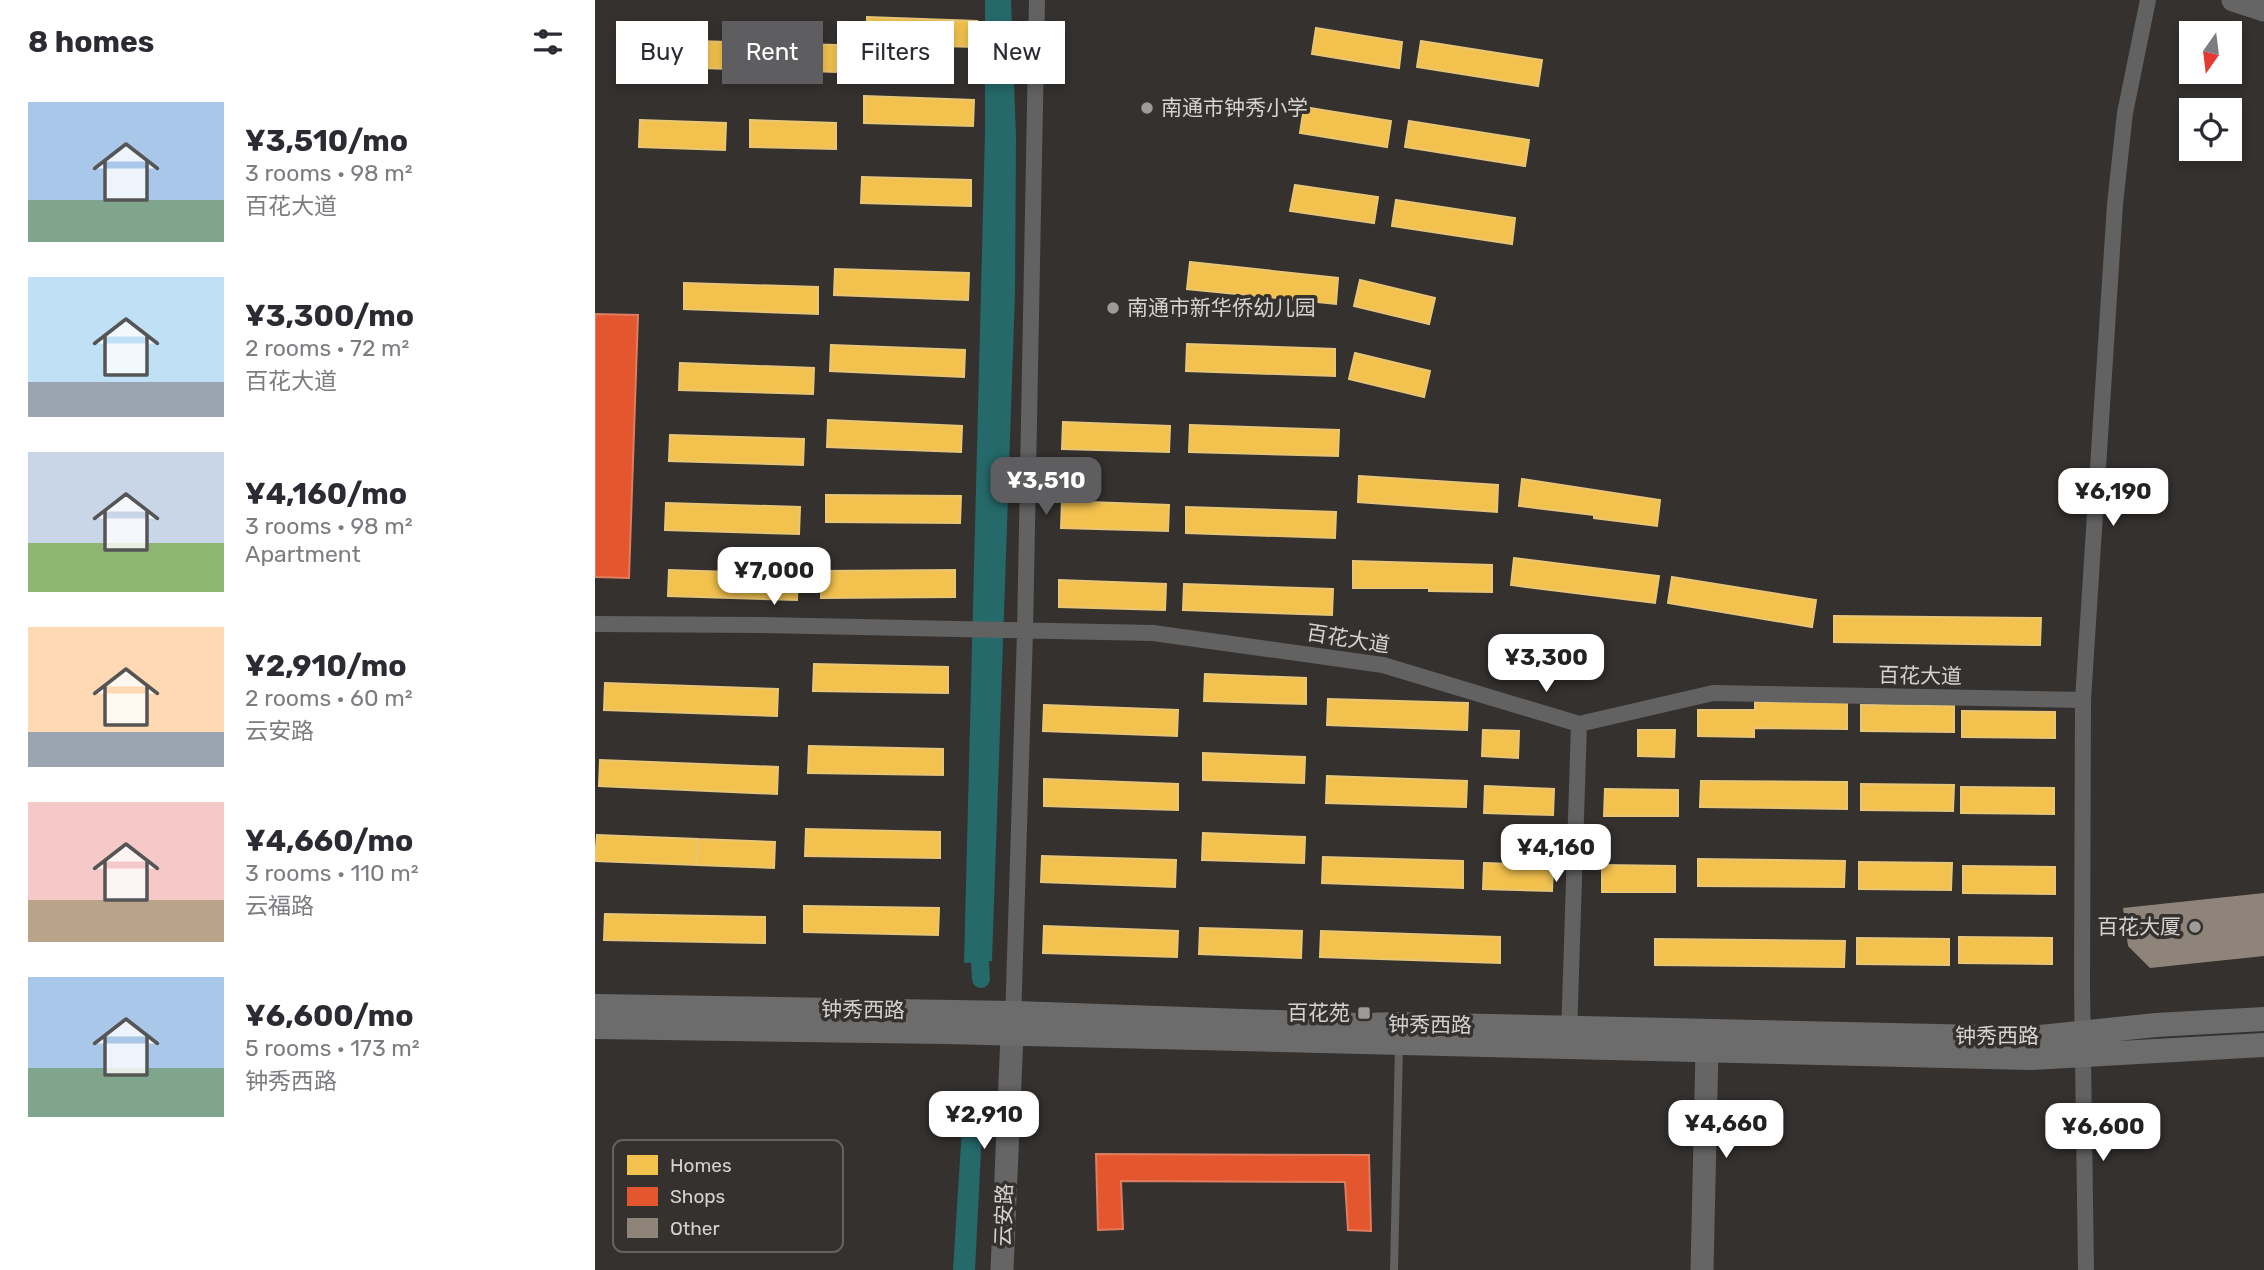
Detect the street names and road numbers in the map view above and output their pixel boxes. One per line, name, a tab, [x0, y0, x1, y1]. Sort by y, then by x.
street label: 百花大道	[1305, 620, 1392, 657]
street label: 百花大道	[1878, 662, 1962, 689]
street label: 钟秀西路	[821, 996, 905, 1023]
street label: 钟秀西路	[1388, 1011, 1472, 1038]
street label: 钟秀西路	[1955, 1023, 2039, 1048]
street label: 云安路	[990, 1183, 1017, 1247]

